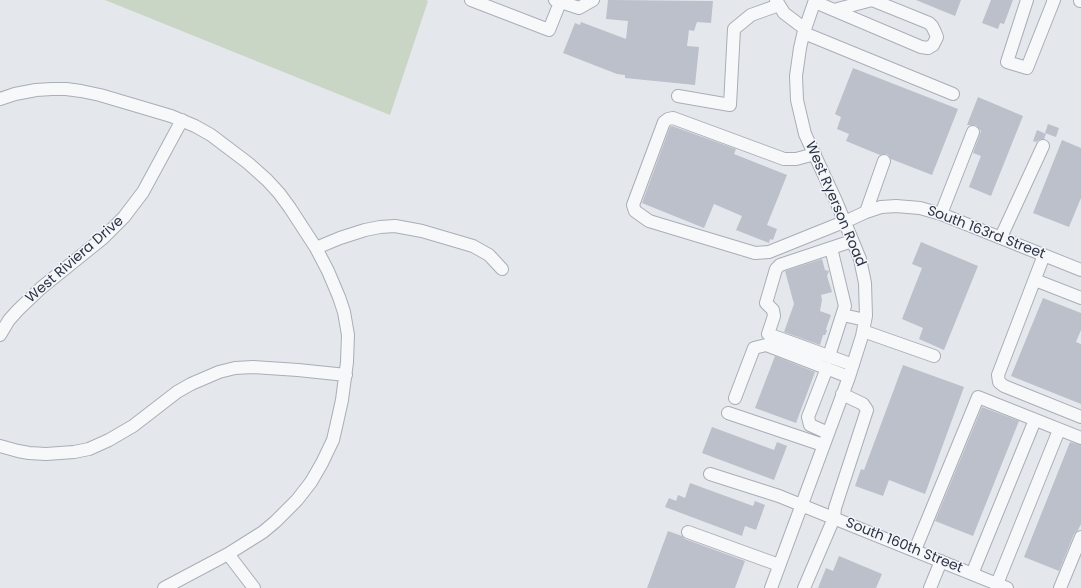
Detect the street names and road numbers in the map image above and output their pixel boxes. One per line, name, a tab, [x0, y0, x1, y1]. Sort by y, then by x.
street label: West Ryerson Road	[801, 139, 869, 269]
street label: South 163rd Street	[925, 203, 1047, 263]
street label: West Riviera Drive	[23, 213, 127, 307]
street label: South 160th Street	[843, 515, 965, 577]

